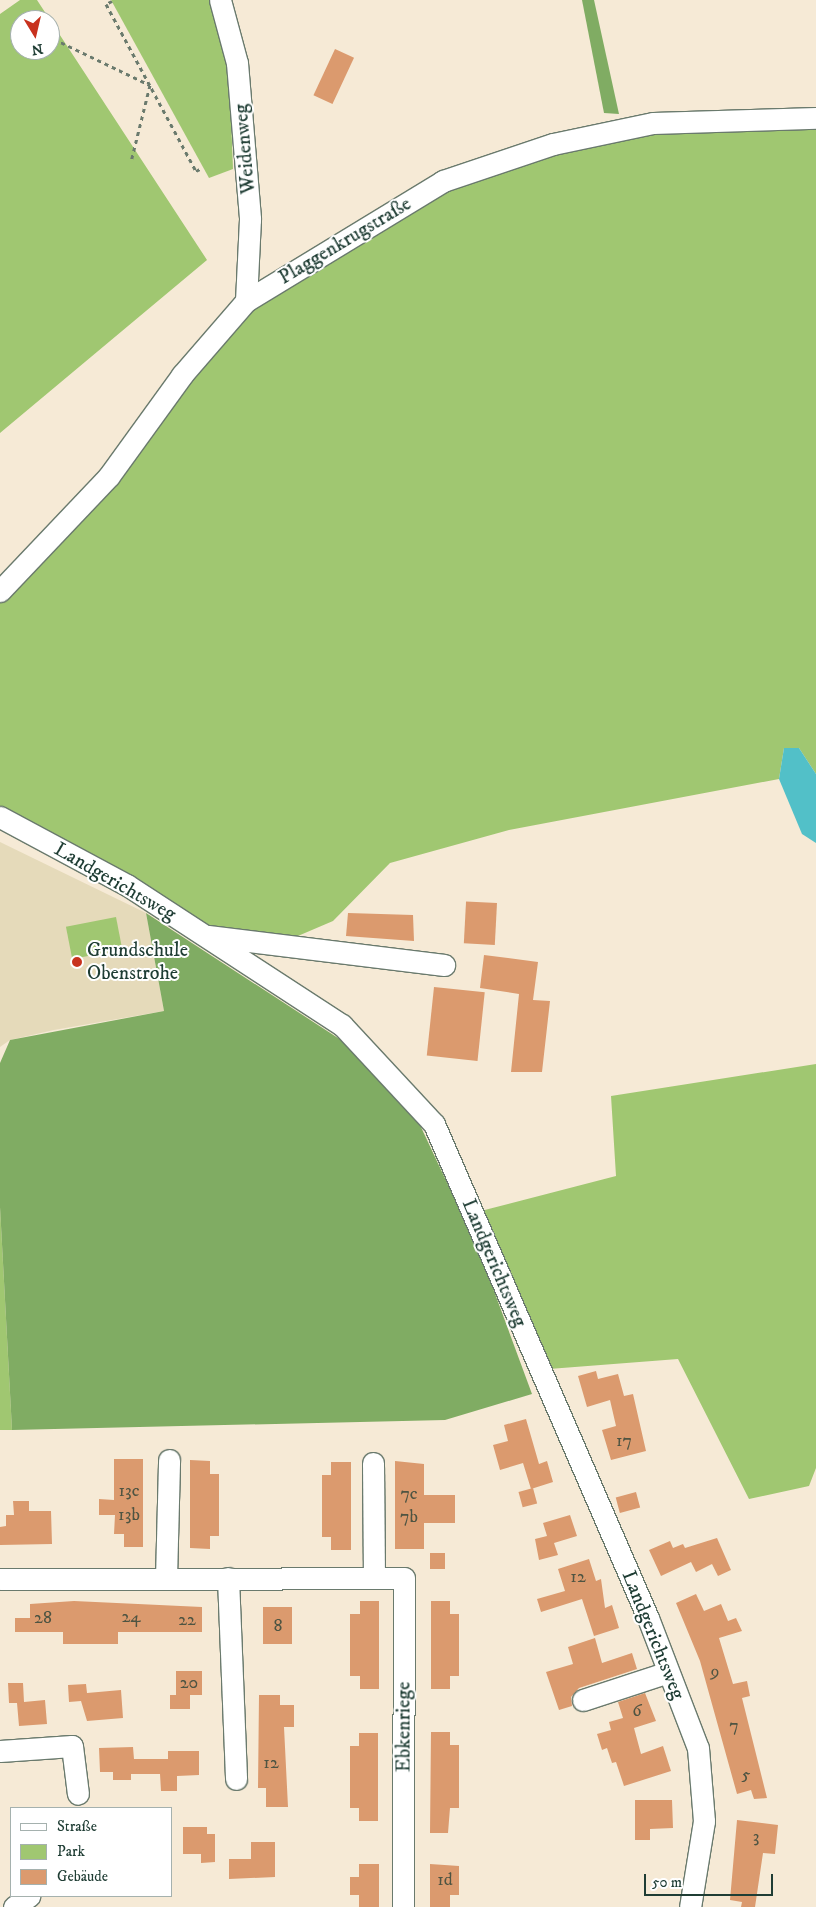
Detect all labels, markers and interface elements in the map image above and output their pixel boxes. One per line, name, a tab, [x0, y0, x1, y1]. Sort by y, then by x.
north arrow	[10, 10, 60, 60]
text: N	[30, 39, 44, 59]
street label: Weidenweg	[229, 103, 261, 195]
street label: Plaggenkrugstraße	[274, 192, 416, 290]
street label: Landgerichtsweg	[50, 837, 180, 927]
place label: Grundschule Obenstrohe	[87, 938, 188, 985]
marker: Grundschule Obenstrohe	[71, 956, 83, 968]
street label: Landgerichtsweg	[456, 1195, 532, 1331]
house number: 17	[616, 1430, 632, 1452]
house number: 13c	[118, 1480, 140, 1502]
house number: 7c	[400, 1483, 418, 1505]
house number: 13b	[118, 1504, 140, 1526]
house number: 7b	[400, 1506, 418, 1528]
house number: 12	[570, 1566, 586, 1588]
street label: Landgerichtsweg	[616, 1567, 690, 1703]
house number: 24	[121, 1606, 141, 1628]
house number: 28	[34, 1607, 52, 1629]
house number: 22	[178, 1609, 196, 1631]
house number: 8	[273, 1615, 283, 1637]
house number: 9	[711, 1661, 719, 1683]
house number: 20	[180, 1672, 198, 1694]
street label: Ebkenriege	[392, 1682, 416, 1772]
house number: 6	[632, 1700, 642, 1722]
house number: 7	[729, 1715, 739, 1737]
house number: 12	[263, 1752, 279, 1774]
house number: 5	[742, 1764, 750, 1786]
legend	[10, 1807, 172, 1897]
text: Straße	[57, 1817, 97, 1836]
house number: 3	[753, 1826, 759, 1848]
text: Park	[57, 1842, 85, 1861]
scale bar	[646, 1864, 775, 1896]
text: Gebäude	[57, 1867, 108, 1886]
house number: 1d	[437, 1869, 453, 1891]
text: 50 m	[652, 1873, 682, 1892]

